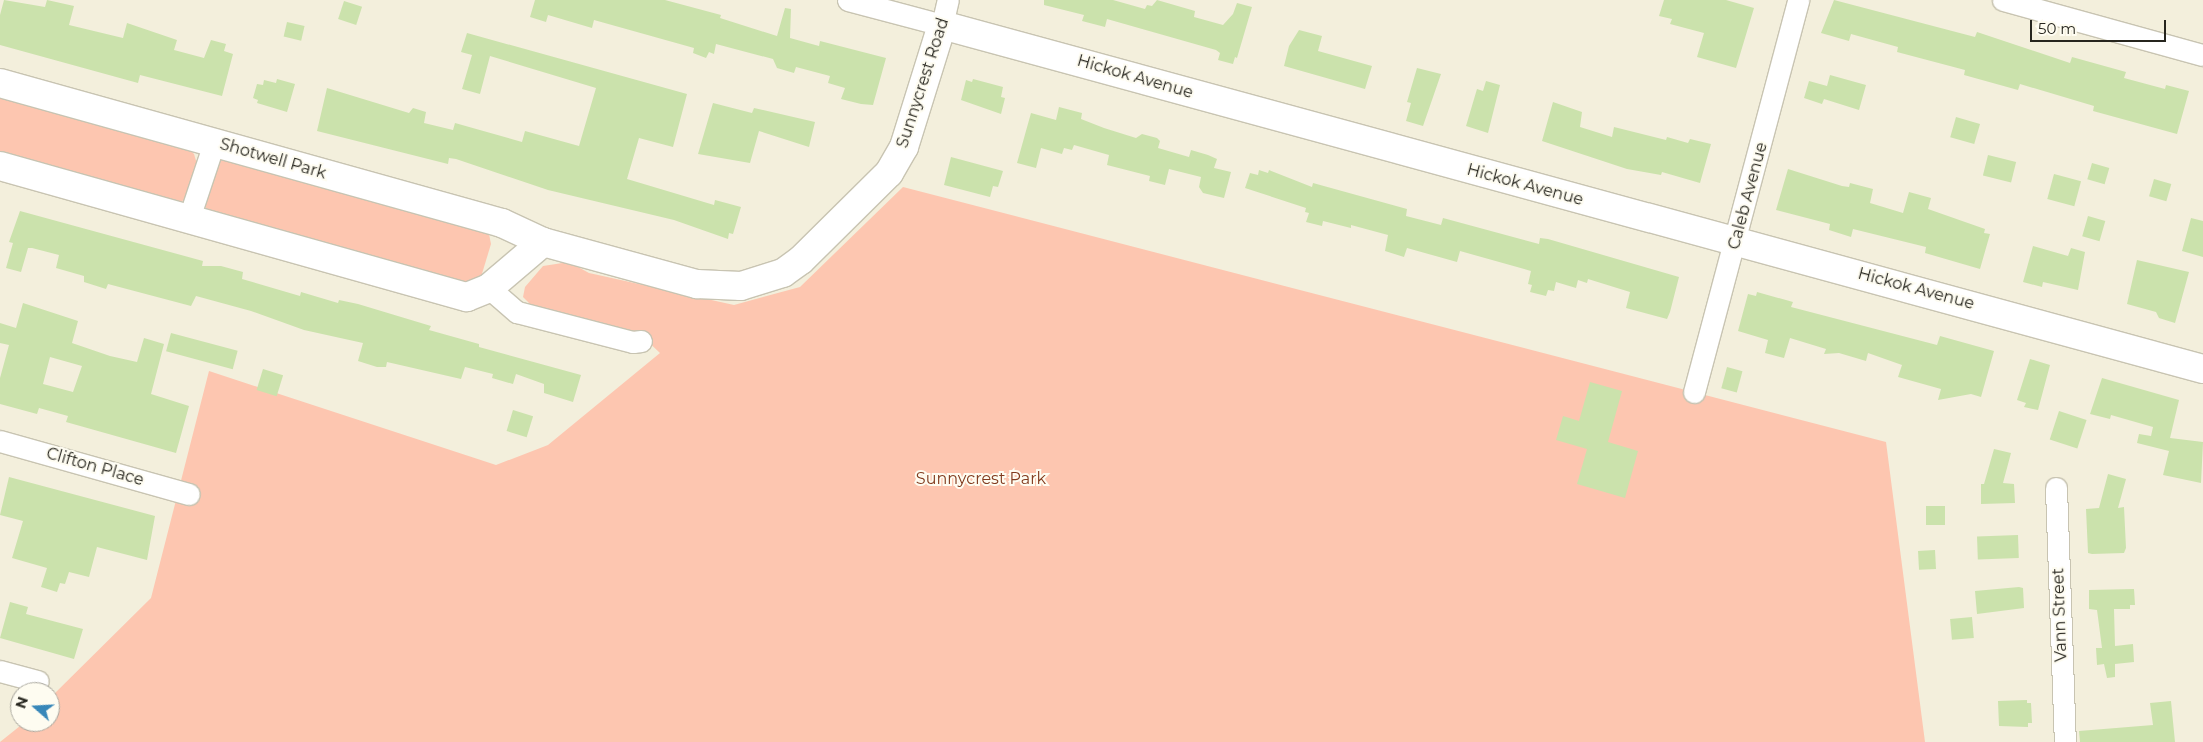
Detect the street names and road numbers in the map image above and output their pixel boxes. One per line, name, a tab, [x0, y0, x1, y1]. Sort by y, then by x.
street label: Sunnycrest Road	[893, 16, 953, 150]
street label: Hickok Avenue	[1075, 51, 1195, 103]
street label: Shotwell Park	[218, 135, 328, 183]
street label: Caleb Avenue	[1724, 140, 1772, 252]
street label: Hickok Avenue	[1465, 160, 1585, 210]
street label: Hickok Avenue	[1856, 264, 1976, 314]
street label: Clifton Place	[44, 444, 146, 490]
street label: Vann Street	[2049, 568, 2071, 662]

